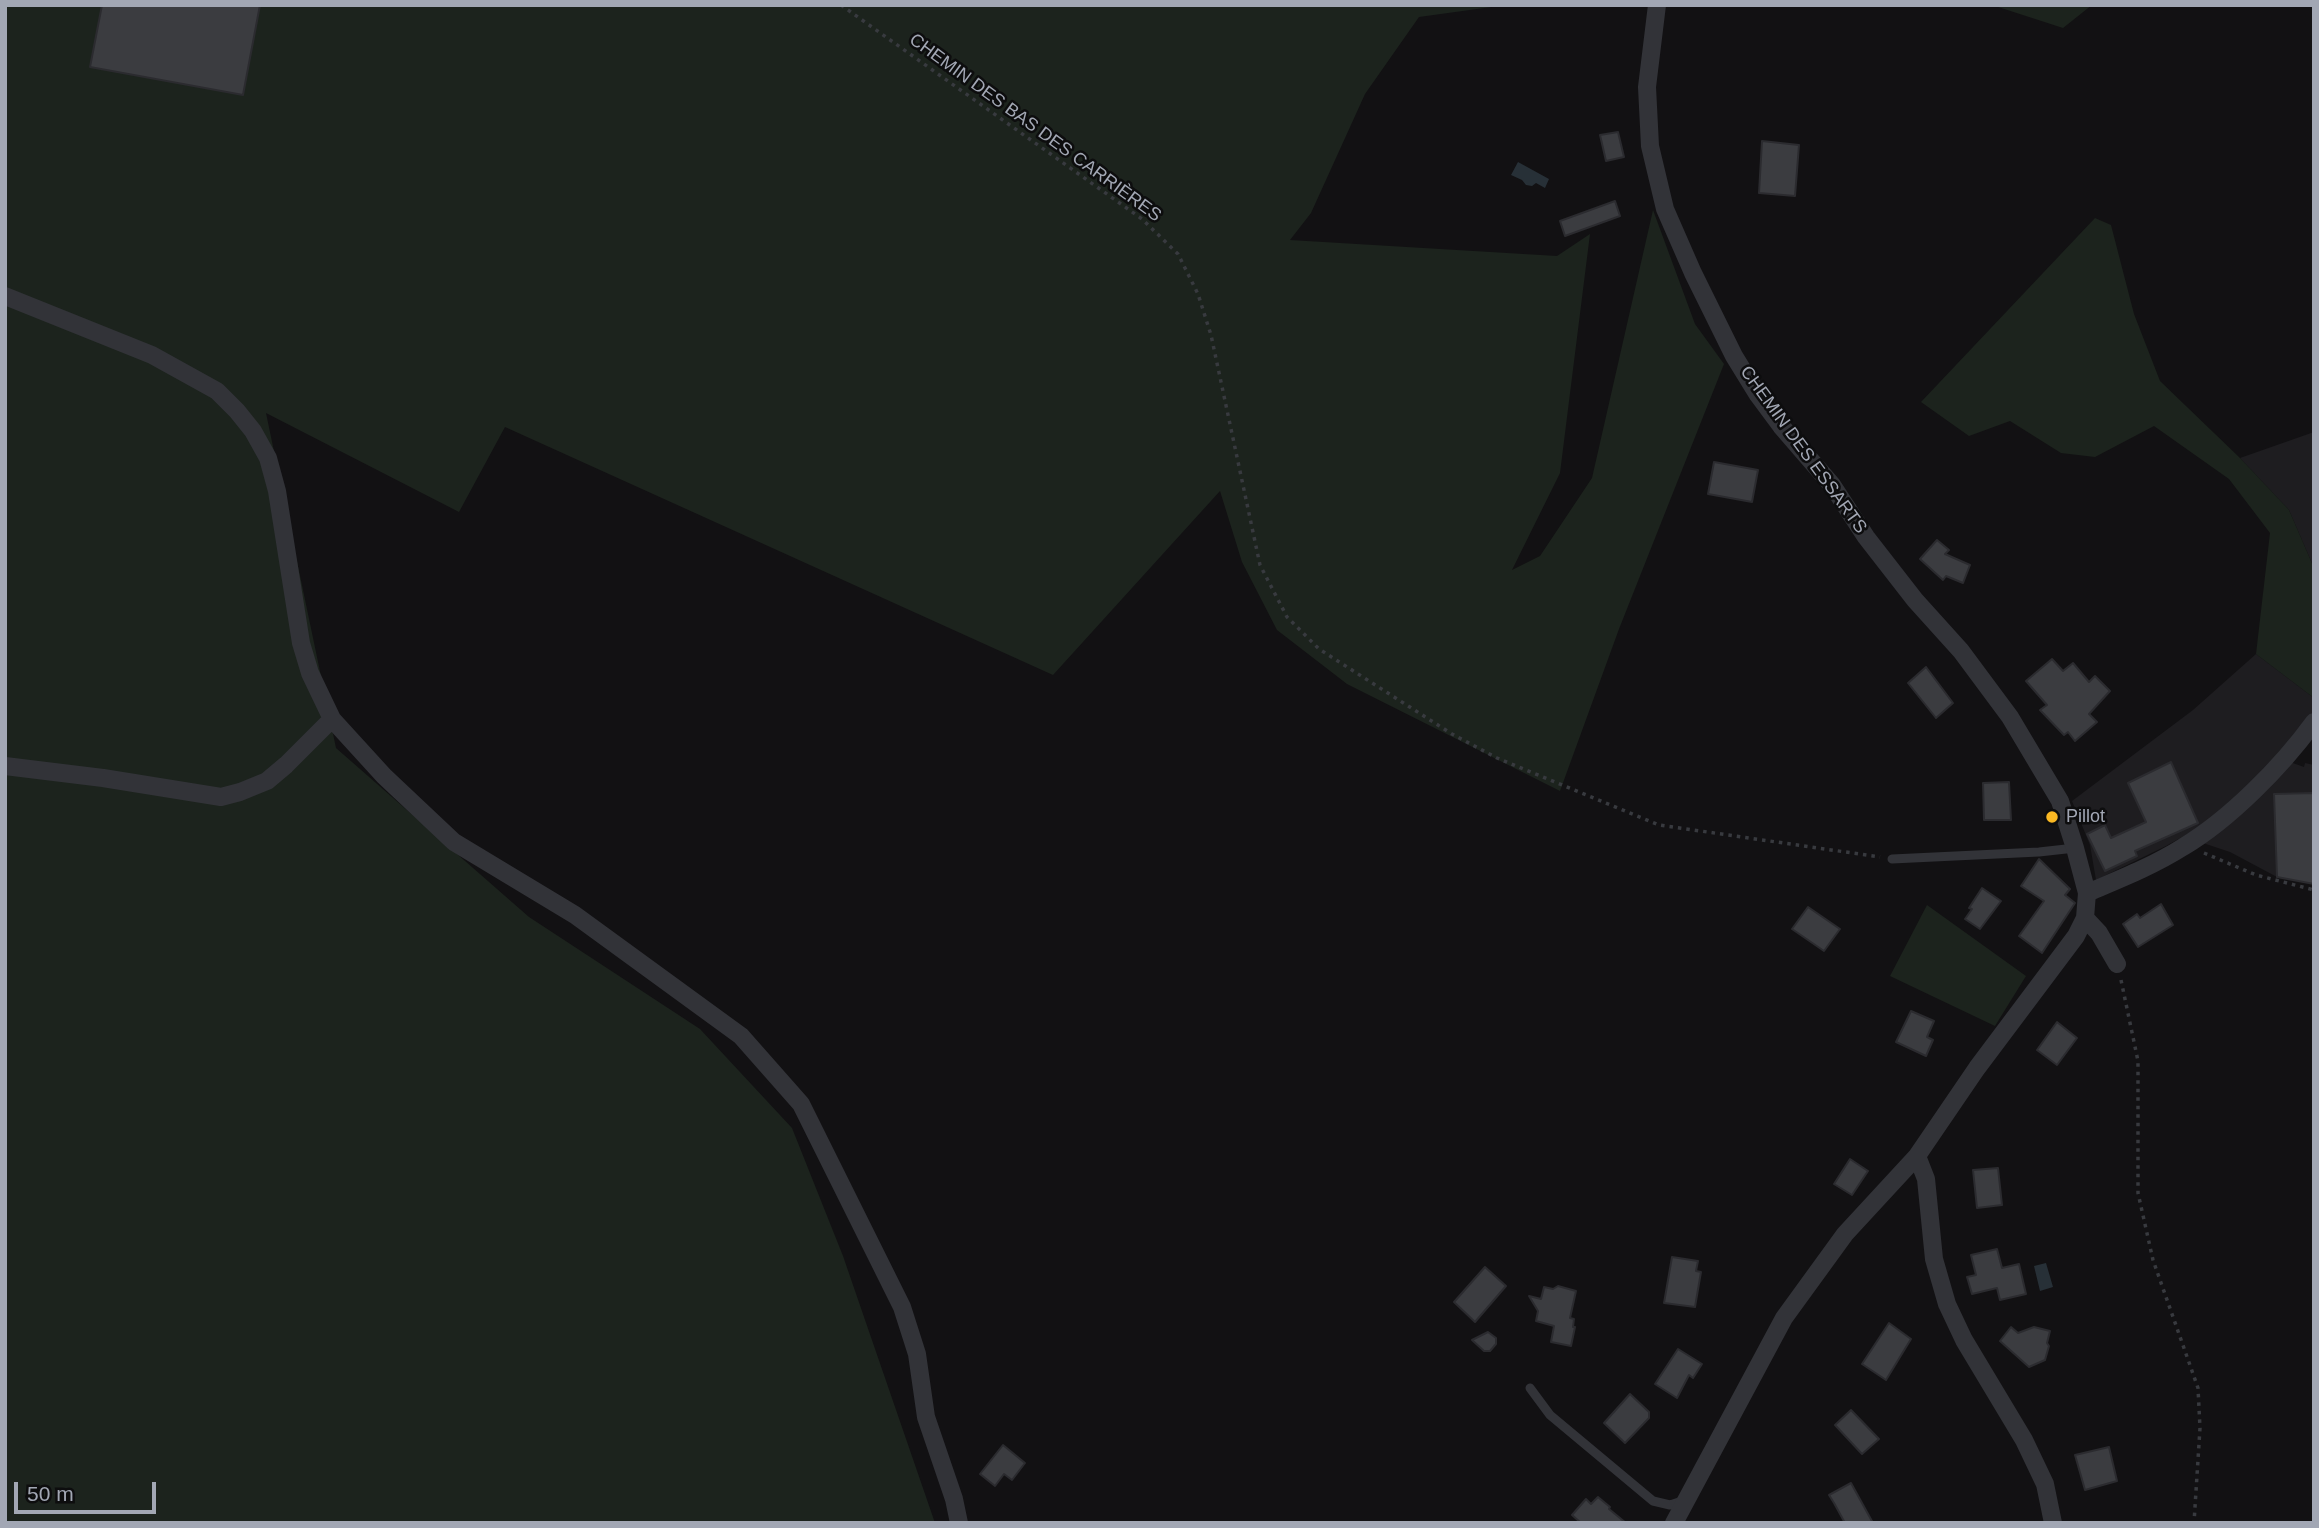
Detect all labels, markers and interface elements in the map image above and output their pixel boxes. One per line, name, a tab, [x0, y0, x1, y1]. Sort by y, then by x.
street label: CHEMIN DES BAS DES CARRIÈRES	[905, 29, 1165, 227]
street label: CHEMIN DES ESSARTS	[1735, 362, 1871, 538]
place label: Pillot	[2066, 806, 2105, 828]
marker: Pillot	[2044, 809, 2060, 825]
scale bar	[18, 1468, 159, 1512]
text: 50 m	[27, 1482, 74, 1505]

